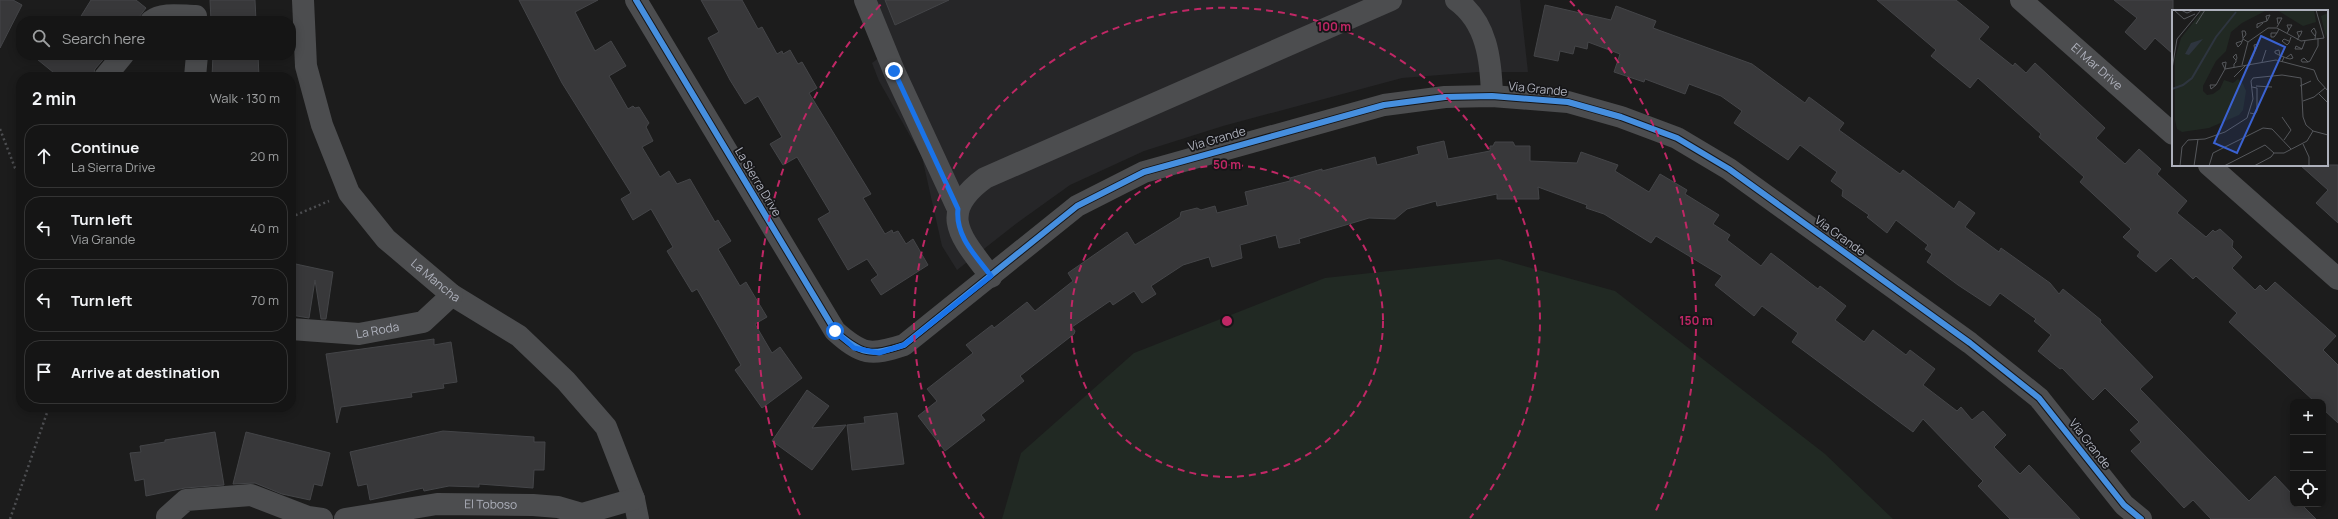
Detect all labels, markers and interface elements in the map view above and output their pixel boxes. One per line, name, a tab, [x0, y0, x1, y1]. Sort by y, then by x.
inset map	[2172, 10, 2328, 166]
search box	[16, 16, 296, 60]
text: 100 m	[1317, 18, 1351, 35]
icon: search	[30, 27, 52, 49]
text: Search here	[62, 28, 145, 49]
street label: El Mar Drive	[2068, 39, 2127, 94]
route end	[885, 62, 903, 80]
street label: Via Grande	[1508, 77, 1568, 100]
text: 2 min	[32, 87, 76, 110]
text: Walk · 130 m	[210, 89, 280, 107]
street label: Via Grande	[1186, 122, 1248, 155]
text: Continue	[71, 137, 139, 158]
street label: La Sierra Drive	[731, 144, 786, 220]
icon: ahead	[33, 145, 55, 167]
text: 20 m	[250, 147, 279, 165]
text: 50 m	[1213, 156, 1241, 173]
text: La Sierra Drive	[71, 158, 155, 176]
text: Turn left	[71, 209, 133, 230]
street label: Via Grande	[1811, 211, 1869, 260]
icon: left	[33, 217, 55, 239]
text: 40 m	[250, 219, 279, 237]
text: Via Grande	[71, 230, 135, 248]
street label: La Mancha	[407, 255, 463, 306]
icon: left	[33, 289, 55, 311]
text: Turn left	[71, 290, 133, 311]
text: 70 m	[251, 291, 279, 309]
text: 150 m	[1679, 312, 1713, 329]
centre of rings	[1220, 314, 1234, 328]
street label: La Roda	[354, 318, 400, 342]
route start	[826, 322, 844, 340]
icon: arrive	[33, 361, 55, 383]
text: Arrive at destination	[71, 362, 220, 383]
map controls	[2290, 399, 2326, 507]
button: +	[2290, 399, 2326, 435]
street label: Via Grande	[2065, 415, 2115, 472]
button: −	[2290, 435, 2326, 471]
button: locate	[2290, 471, 2326, 507]
street label: El Toboso	[464, 495, 517, 513]

